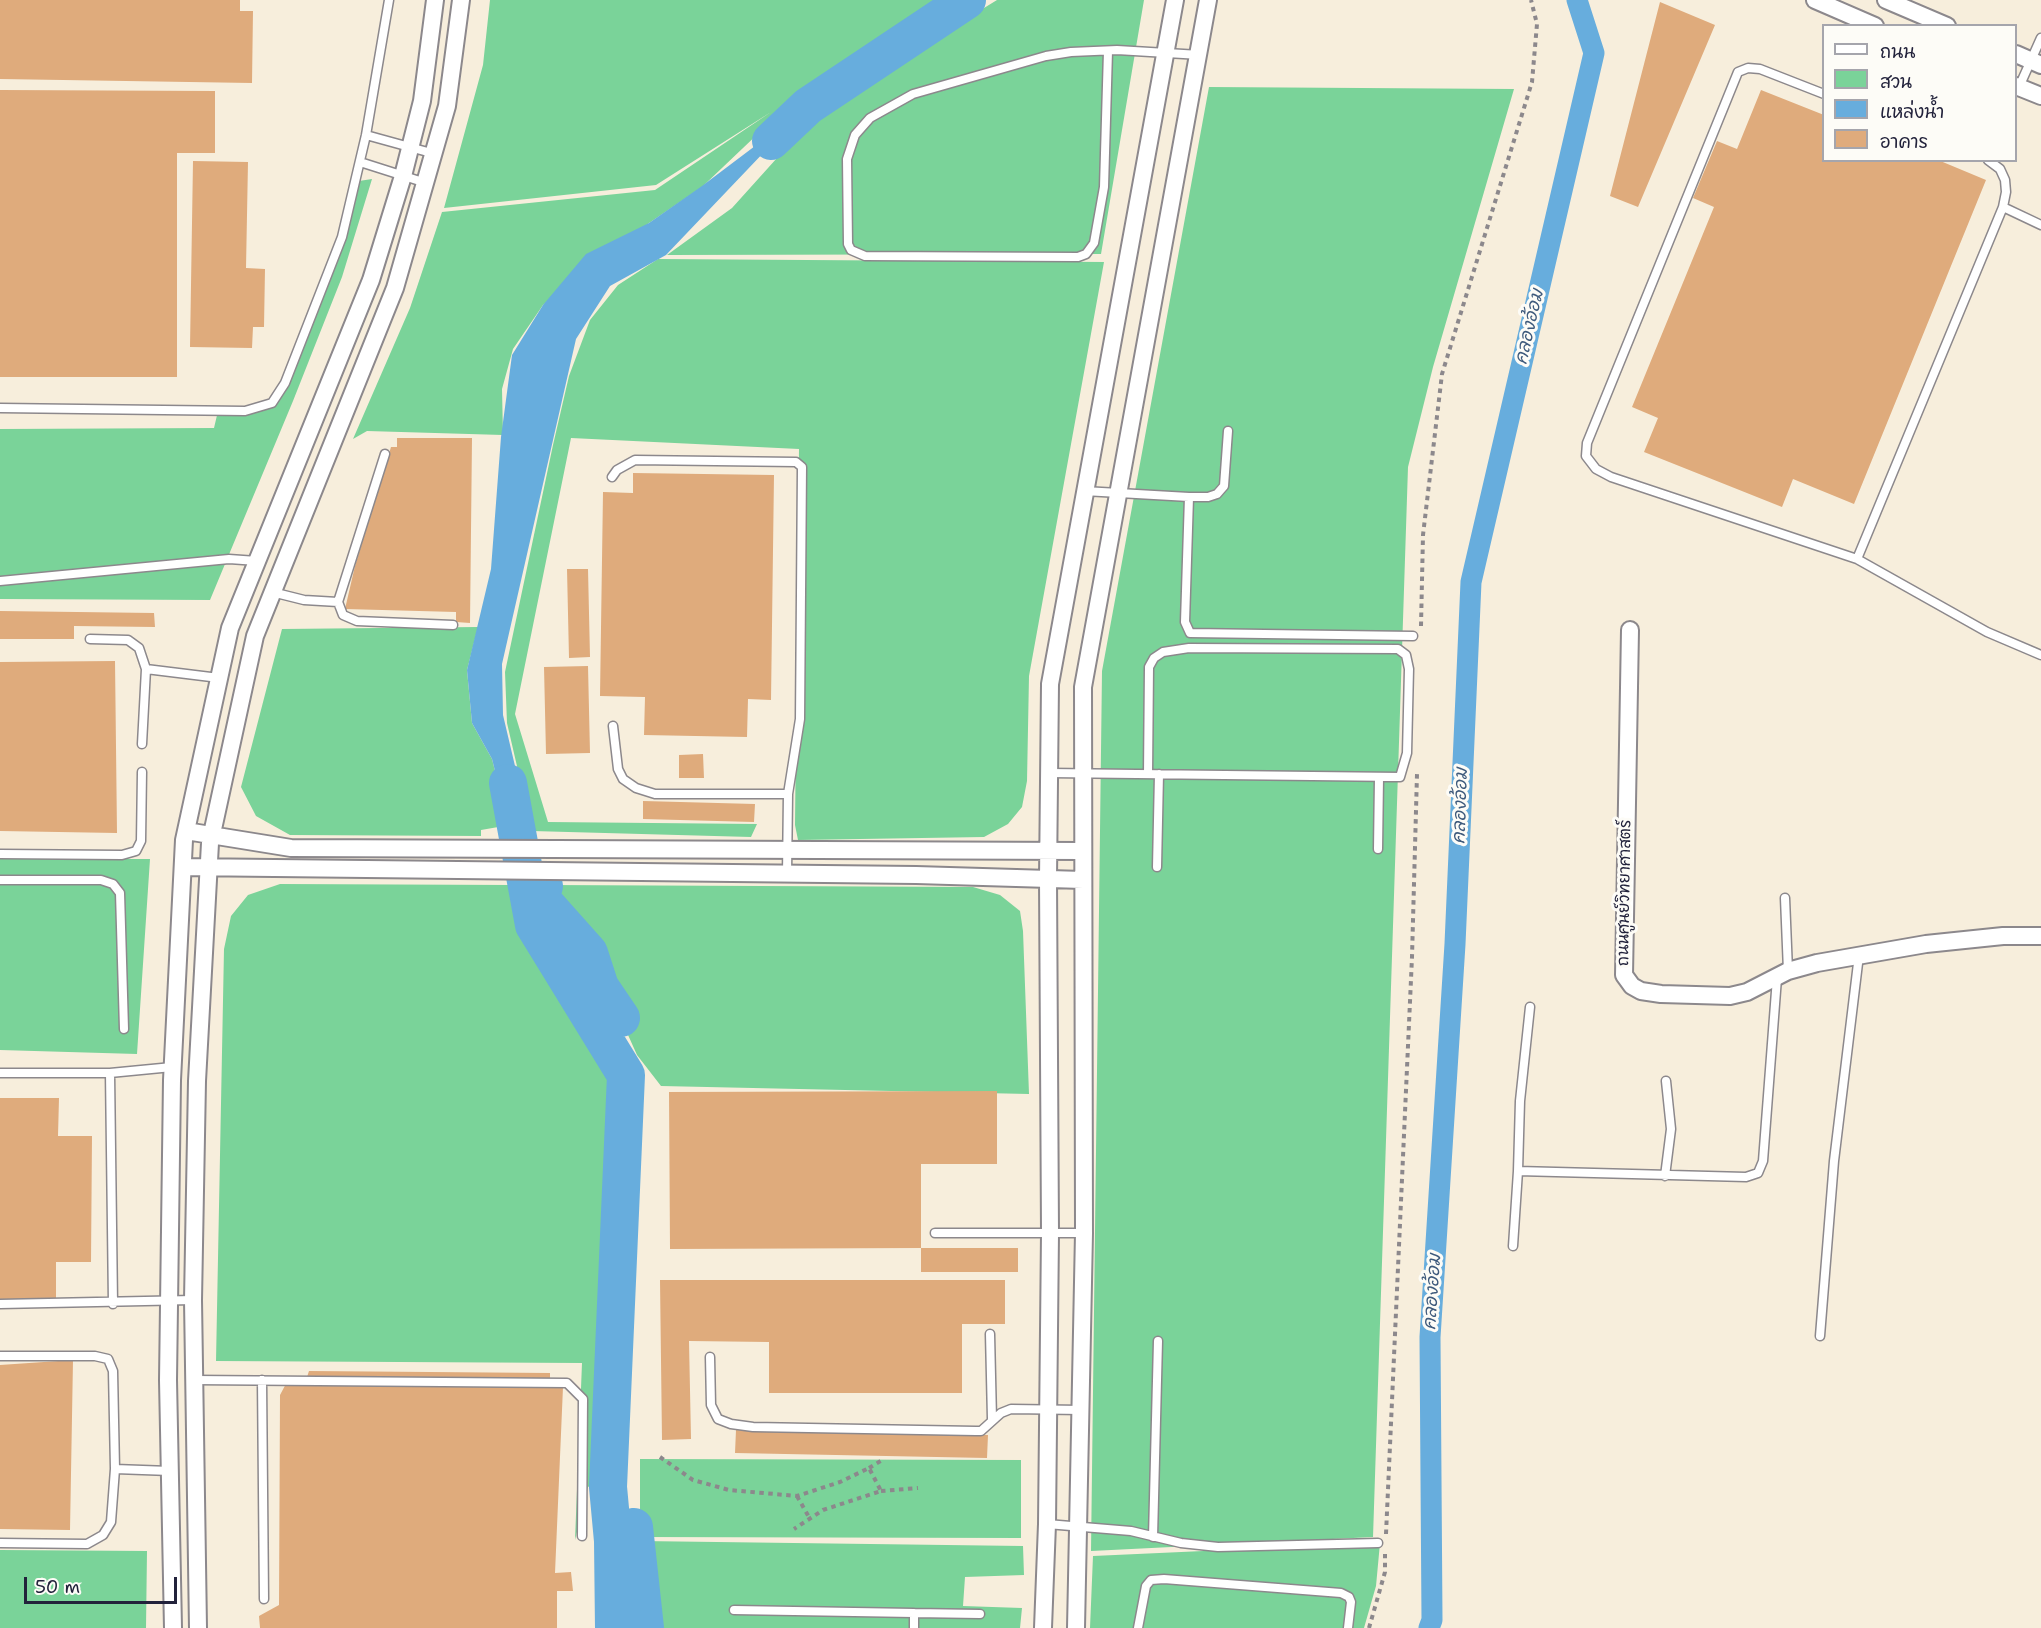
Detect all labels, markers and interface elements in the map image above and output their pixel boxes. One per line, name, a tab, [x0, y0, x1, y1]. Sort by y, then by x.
legend	[1822, 24, 2017, 162]
text: ถนน	[1880, 40, 1915, 64]
text: สวน	[1880, 70, 1912, 94]
text: แหล่งน้ำ	[1880, 100, 1944, 124]
text: อาคาร	[1880, 130, 1928, 154]
water label: คลองอ้อม	[1511, 287, 1549, 367]
water label: คลองอ้อม	[1449, 768, 1473, 844]
street label: ถนนศูนย์วิทยาศาสตร์	[1614, 820, 1636, 966]
water label: คลองอ้อม	[1420, 1253, 1446, 1331]
scale bar	[27, 1565, 180, 1603]
text: 50 m	[35, 1575, 80, 1599]

